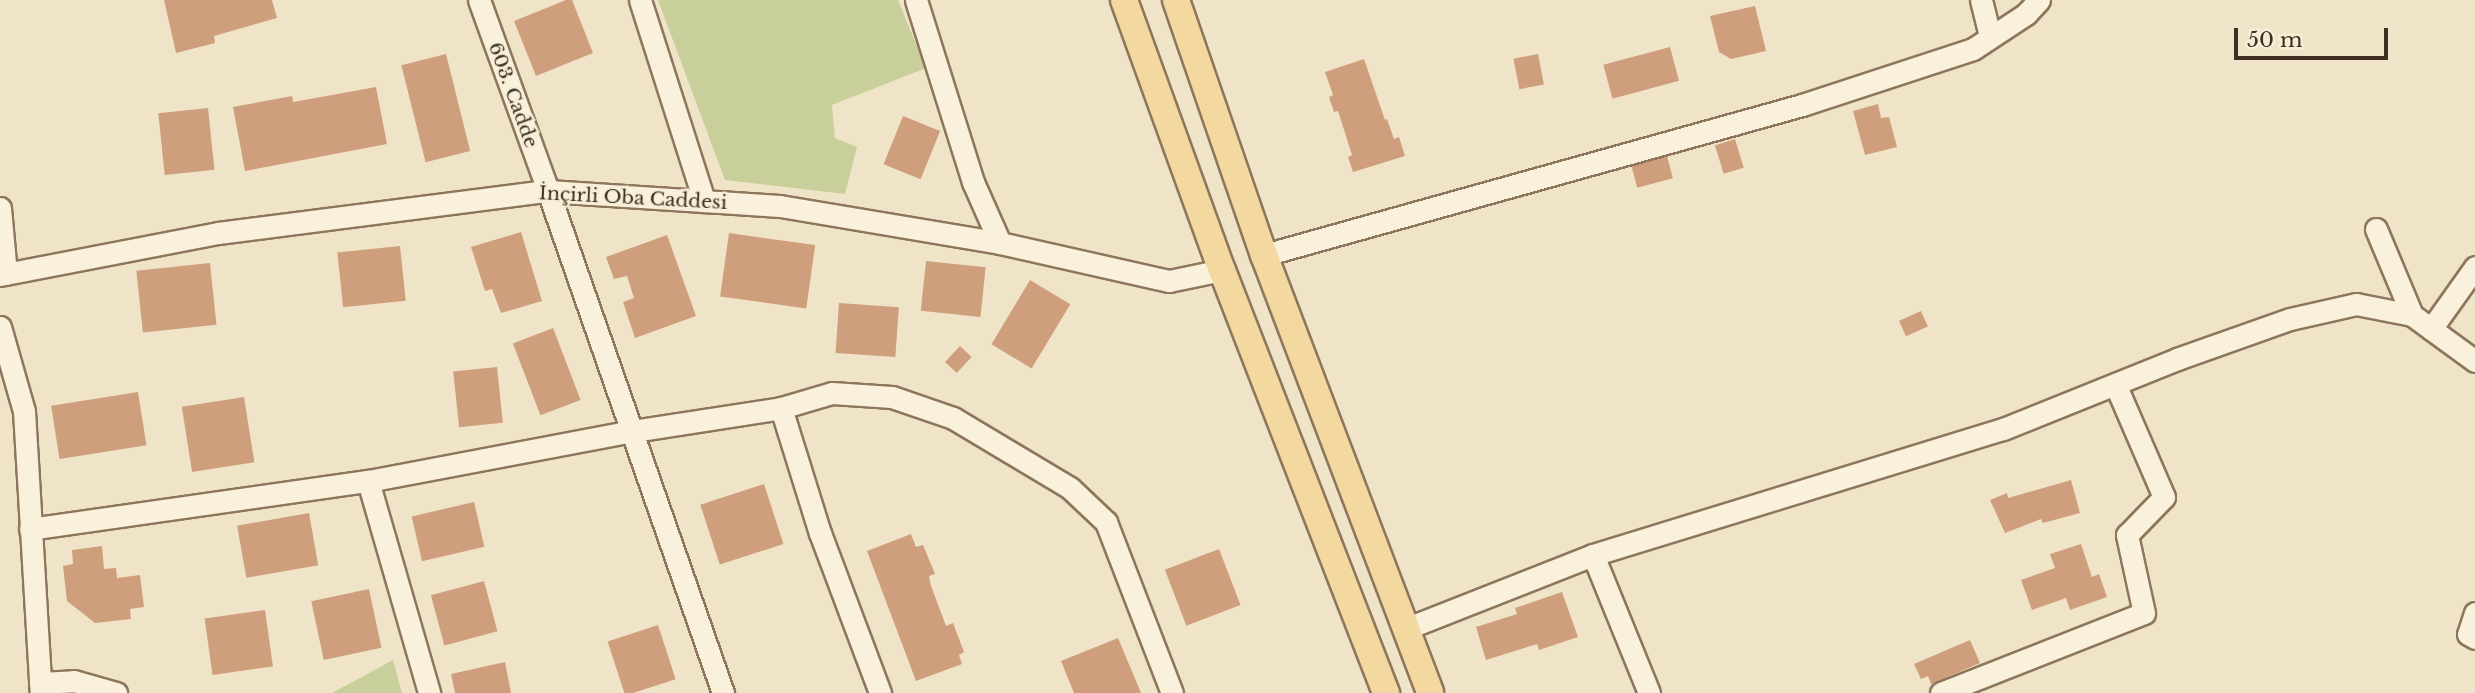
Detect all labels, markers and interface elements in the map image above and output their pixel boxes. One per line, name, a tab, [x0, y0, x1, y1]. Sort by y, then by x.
scale bar	[2237, 14, 2391, 58]
text: 50 m	[2247, 27, 2302, 53]
street label: 603. Cadde	[483, 39, 543, 151]
street label: İnçirli Oba Caddesi	[538, 182, 728, 214]

